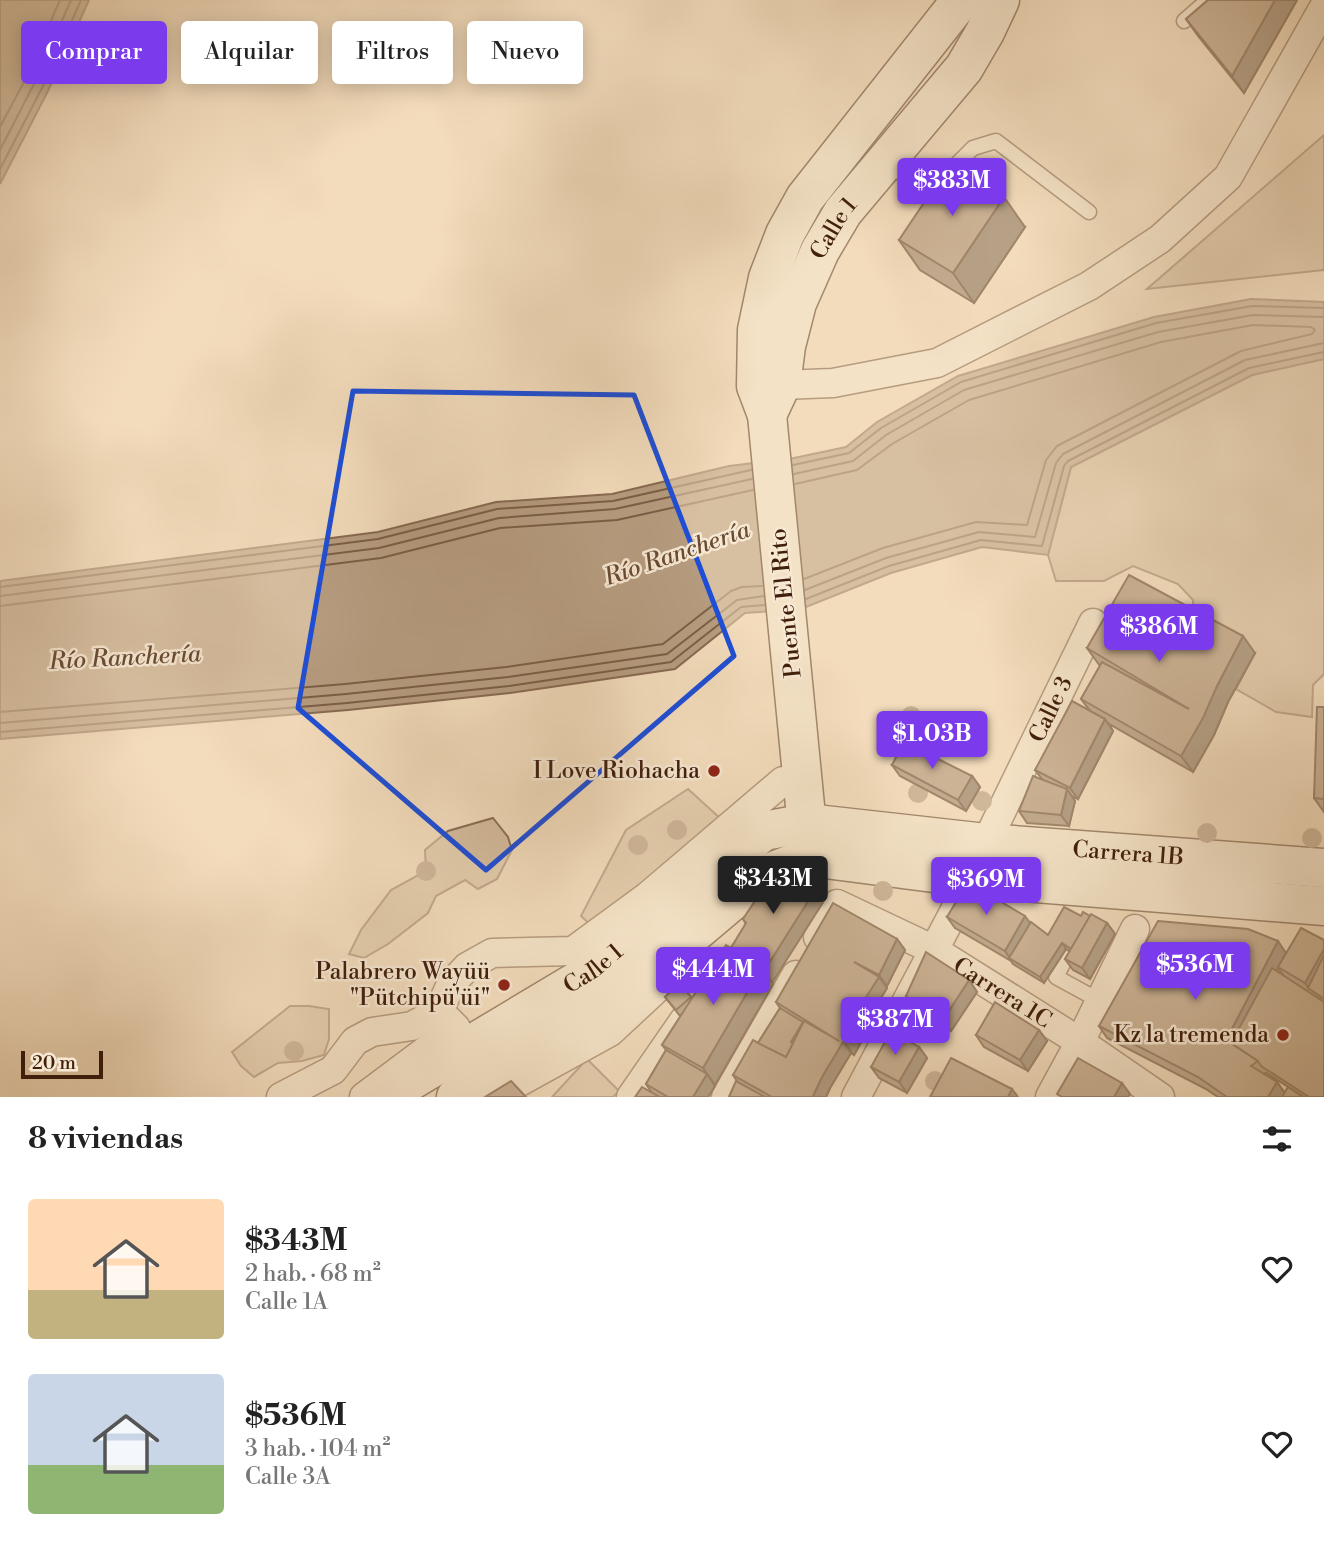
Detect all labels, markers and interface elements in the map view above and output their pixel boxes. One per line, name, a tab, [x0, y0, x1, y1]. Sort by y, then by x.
chip: Comprar	[21, 21, 167, 84]
chip: Alquilar	[181, 21, 318, 84]
chip: Filtros	[332, 21, 453, 84]
chip: Nuevo	[467, 21, 583, 84]
pin: $383M	[903, 158, 1001, 218]
text: $383M	[913, 167, 991, 195]
street label: Calle 1	[804, 192, 863, 264]
water label: Río Ranchería	[599, 515, 755, 593]
street label: Puente El Rito	[764, 527, 808, 679]
pin: $386M	[1110, 604, 1208, 664]
text: $386M	[1120, 613, 1198, 641]
water label: Río Ranchería	[47, 639, 202, 677]
street label: Calle 3	[1023, 672, 1079, 747]
pin: $1.03B	[875, 712, 989, 771]
text: $1.03B	[892, 720, 972, 748]
place label: I Love Riohacha	[533, 757, 700, 785]
marker: I Love Riohacha	[706, 763, 722, 779]
street label: Carrera 1B	[1072, 835, 1185, 872]
pin: $343M	[724, 856, 822, 916]
pin: $369M	[937, 858, 1035, 917]
text: $343M	[734, 865, 812, 893]
text: $369M	[947, 866, 1025, 894]
street label: Calle 1	[559, 938, 629, 1000]
pin: $536M	[1146, 942, 1244, 1002]
pin: $444M	[664, 948, 762, 1007]
street label: Carrera 1C	[948, 951, 1057, 1034]
text: $536M	[1156, 951, 1234, 979]
text: $444M	[672, 956, 754, 984]
place label: Palabrero Wayüü "Pütchipü'üi"	[315, 958, 490, 1012]
marker: Palabrero Wayüü "Pütchipü'üi"	[496, 977, 512, 993]
pin: $387M	[846, 998, 944, 1057]
text: $387M	[857, 1006, 933, 1034]
place label: Kz la tremenda	[1114, 1021, 1269, 1049]
marker: Kz la tremenda	[1275, 1027, 1291, 1043]
scale bar	[21, 1048, 103, 1080]
text: 20 m	[32, 1051, 76, 1075]
text: 8 viviendas	[28, 1120, 183, 1158]
icon: filters	[1258, 1120, 1296, 1158]
text: $343M	[245, 1222, 347, 1260]
icon: home	[84, 1227, 168, 1311]
icon: heart	[1258, 1250, 1296, 1288]
text: 2 hab. · 68 m²	[245, 1260, 381, 1288]
text: Calle 1A	[245, 1288, 328, 1316]
text: $536M	[245, 1397, 346, 1435]
icon: home	[84, 1402, 168, 1486]
icon: heart	[1258, 1425, 1296, 1463]
text: 3 hab. · 104 m²	[245, 1435, 390, 1463]
text: Calle 3A	[245, 1463, 331, 1491]

